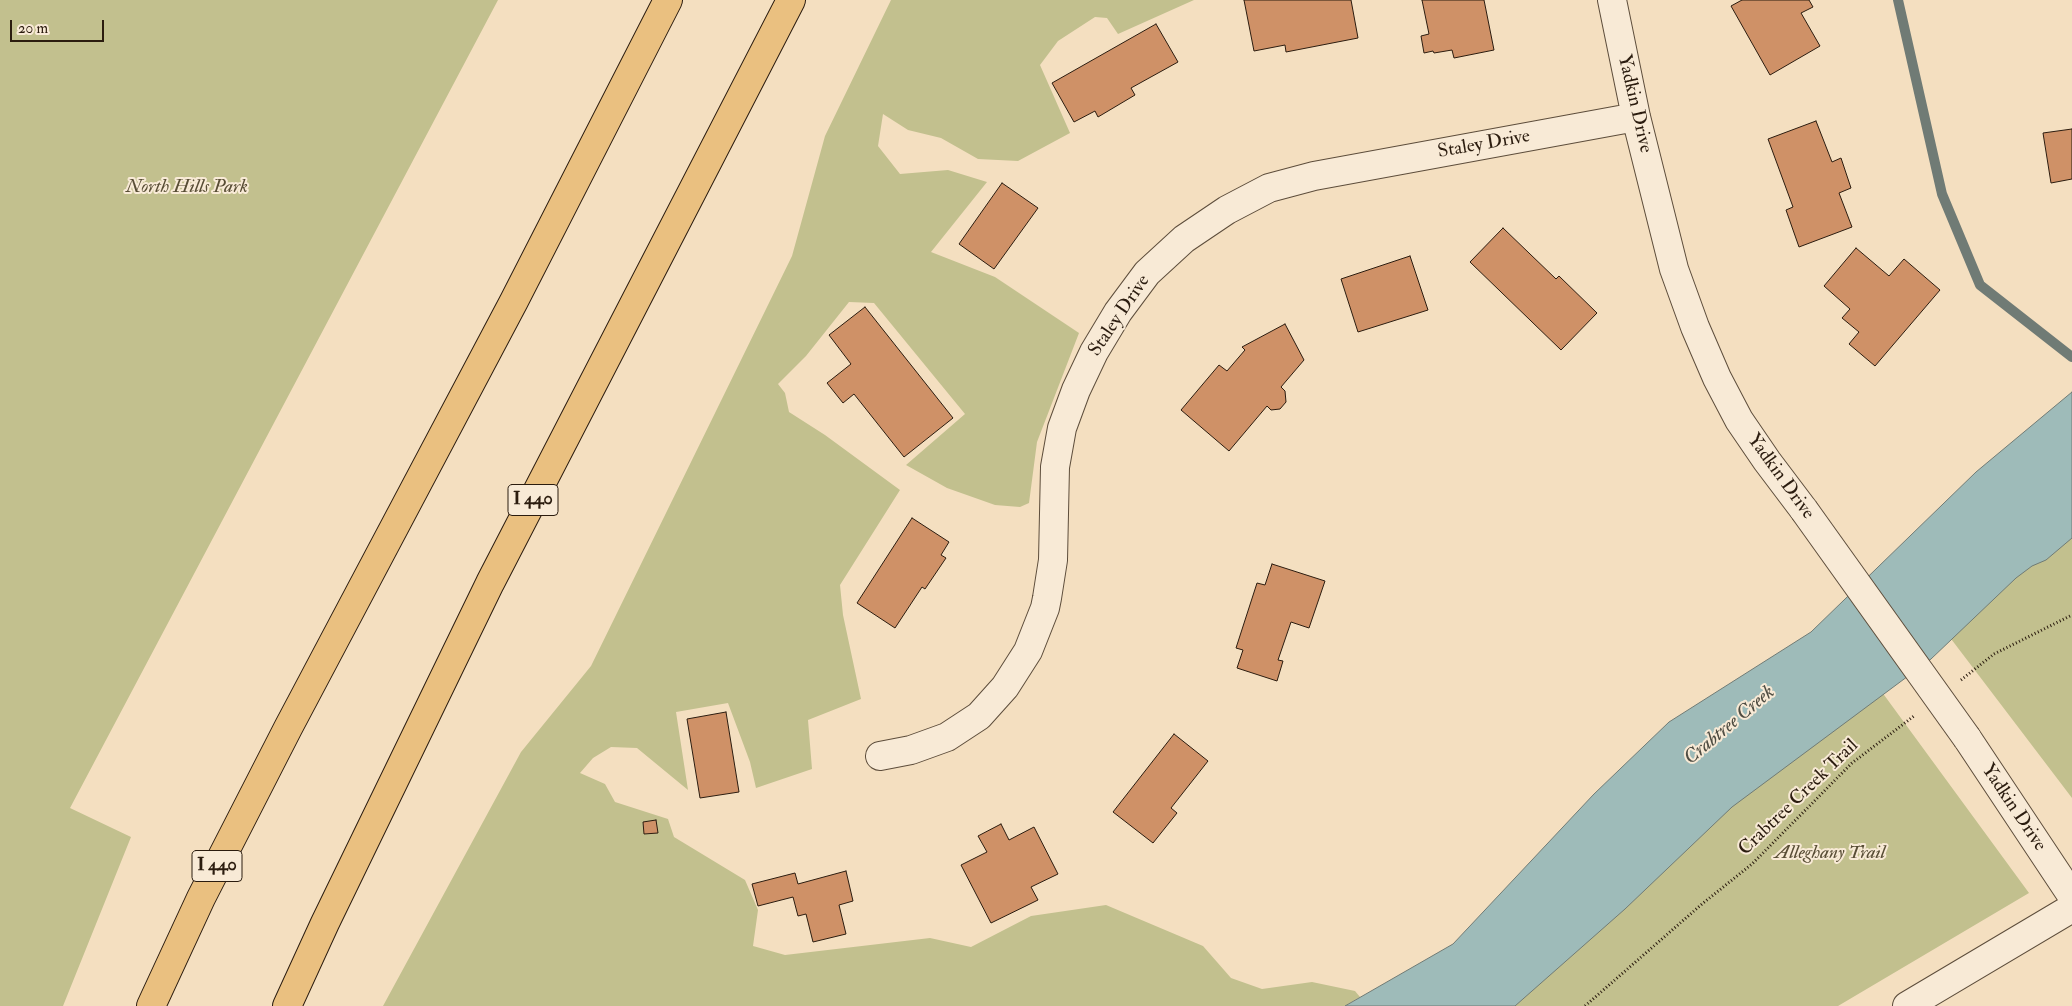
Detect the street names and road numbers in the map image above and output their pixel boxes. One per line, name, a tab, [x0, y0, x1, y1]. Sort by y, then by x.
street label: Yadkin Drive	[1612, 53, 1656, 155]
street label: Staley Drive	[1436, 126, 1532, 164]
street label: Staley Drive	[1085, 271, 1155, 361]
street label: Yadkin Drive	[1741, 430, 1819, 524]
road number: I 440	[508, 484, 558, 516]
street label: Crabtree Creek Trail	[1734, 735, 1864, 861]
street label: Yadkin Drive	[1976, 760, 2050, 856]
road number: I 440	[192, 850, 242, 881]

